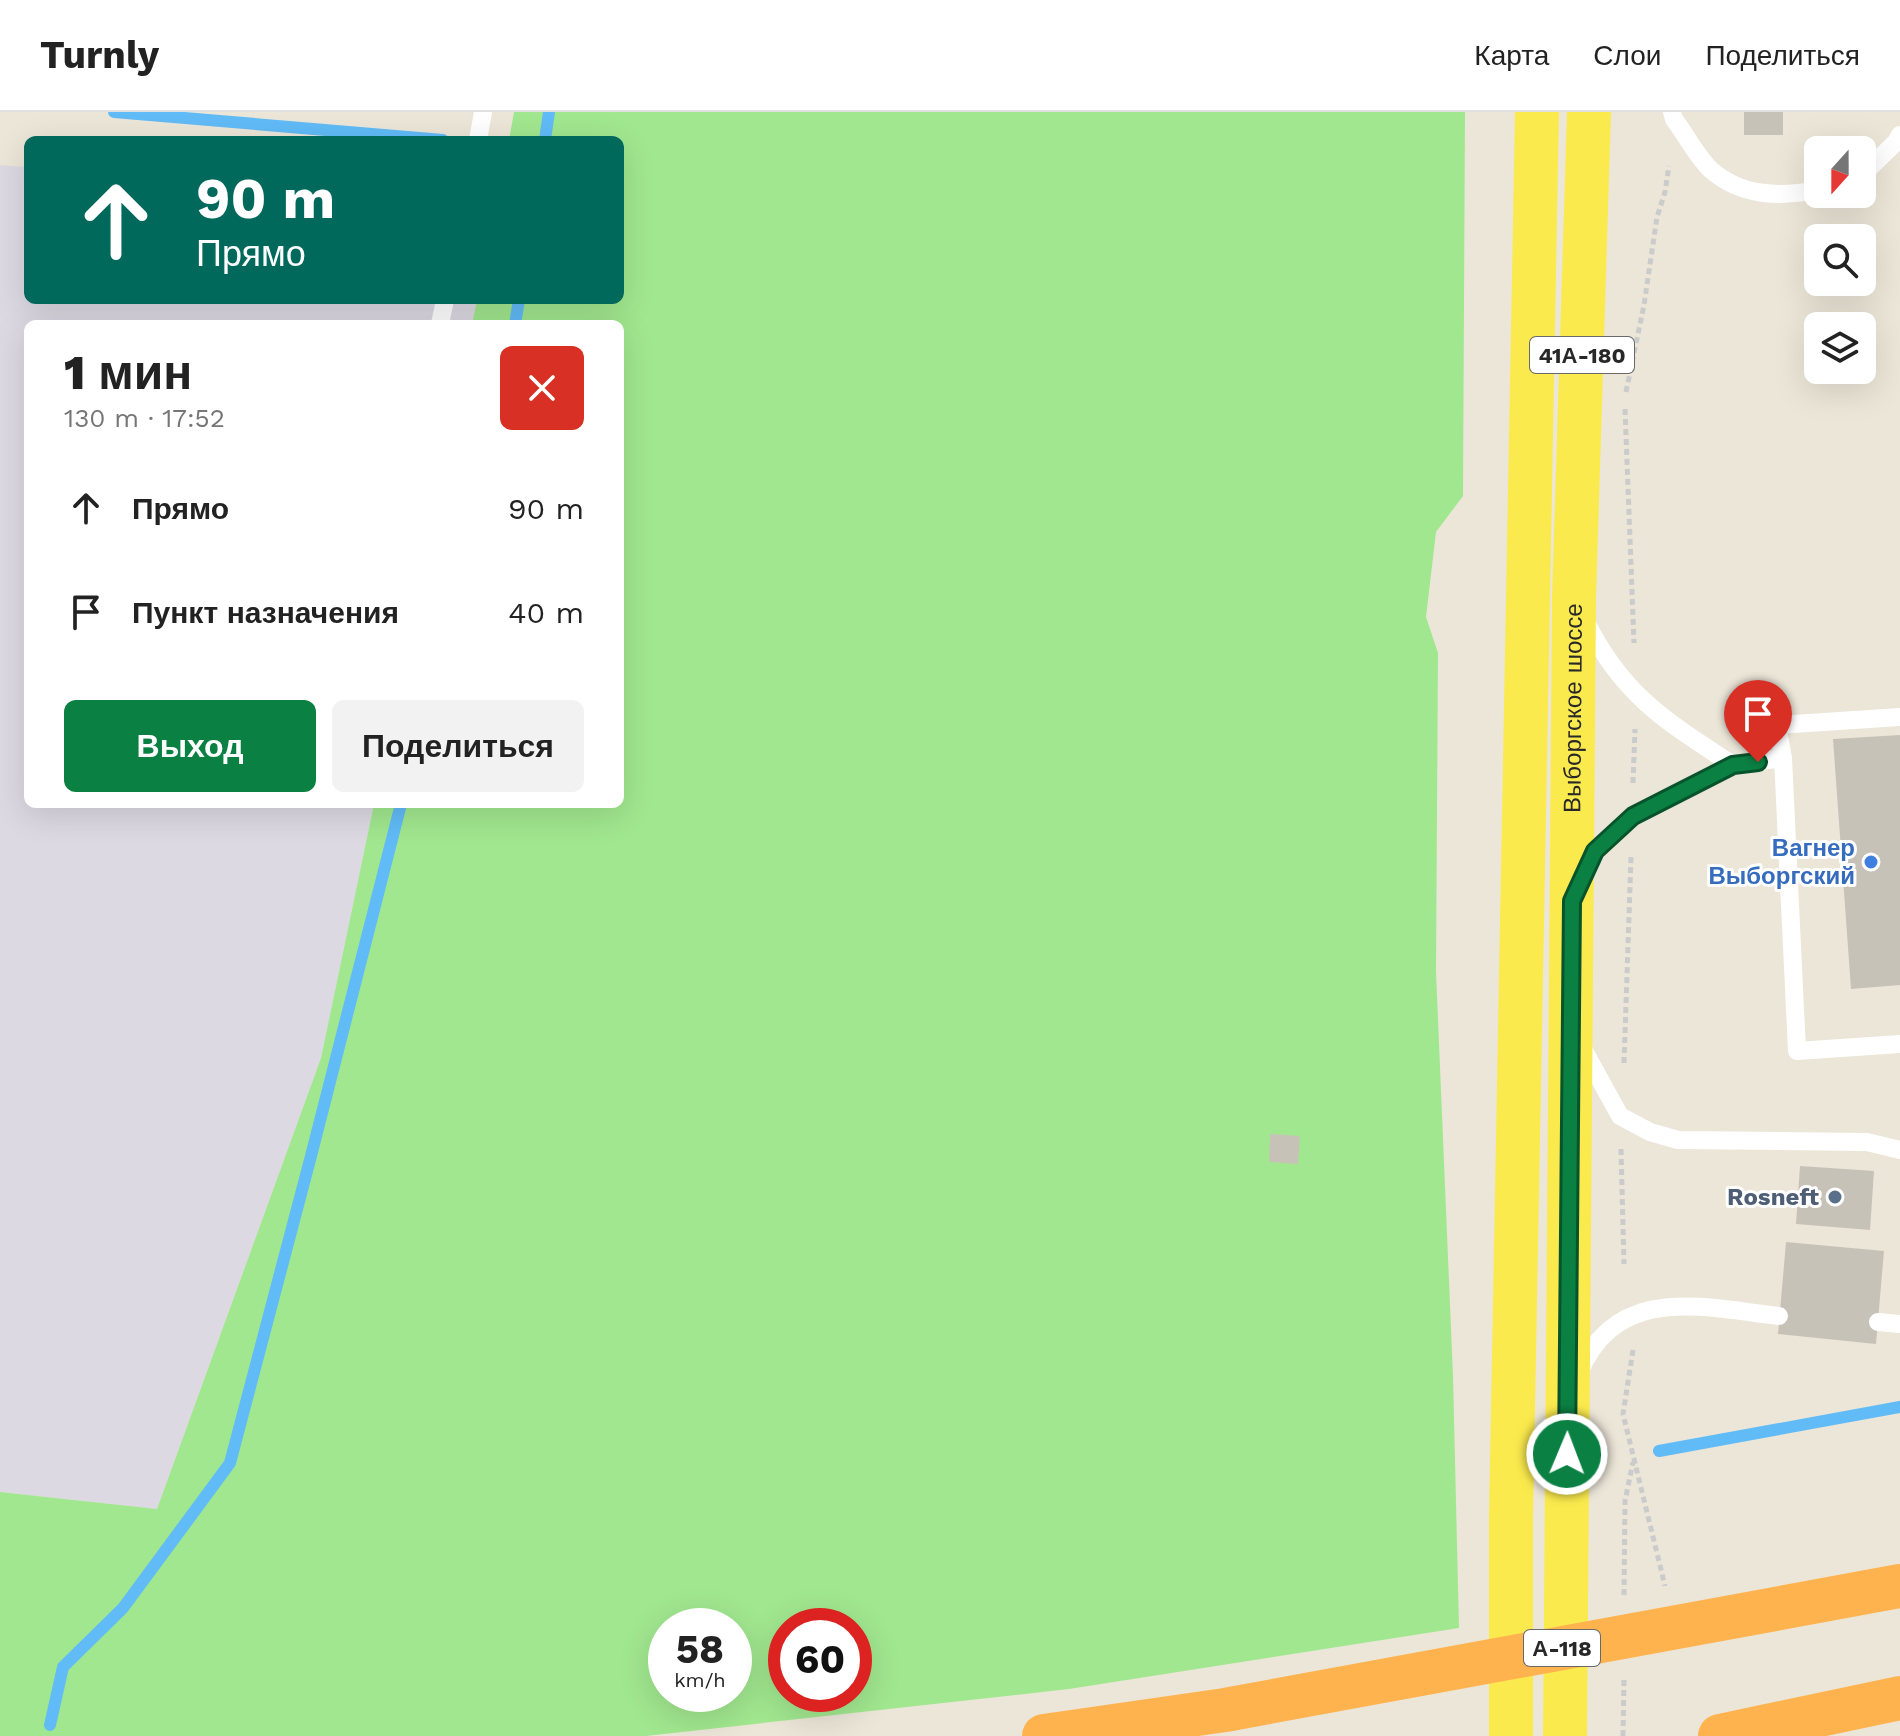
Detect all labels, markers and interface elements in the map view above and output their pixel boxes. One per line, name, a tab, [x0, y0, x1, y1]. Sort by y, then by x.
text: Turnly	[40, 33, 159, 77]
text: Карта	[1474, 39, 1549, 72]
text: Слои	[1593, 39, 1661, 72]
text: Поделиться	[1705, 39, 1860, 72]
north arrow	[1804, 136, 1876, 208]
map controls	[1804, 136, 1876, 384]
text: 90 m	[196, 166, 335, 232]
icon: ahead	[64, 168, 168, 272]
button: search	[1804, 224, 1876, 296]
text: Прямо	[196, 233, 306, 275]
button: layers	[1804, 312, 1876, 384]
road number: 41А-180	[1530, 337, 1634, 373]
text: 1 мин	[64, 344, 192, 401]
button: close	[500, 346, 584, 430]
text: 130 m · 17:52	[64, 403, 225, 433]
icon: ahead	[64, 486, 108, 530]
text: Прямо	[132, 491, 229, 526]
text: 90 m	[508, 491, 584, 526]
icon: arrive	[64, 590, 108, 634]
text: Пункт назначения	[132, 595, 399, 630]
text: 40 m	[508, 595, 584, 630]
street label: Выборгское шоссе	[1558, 603, 1588, 813]
pin	[1724, 680, 1792, 762]
icon: arrive	[1736, 692, 1780, 736]
button: Выход	[64, 700, 316, 792]
button: Поделиться	[332, 700, 584, 792]
place label: Вагнер Выборгский	[1708, 834, 1855, 890]
marker: Вагнер Выборгский	[1862, 853, 1880, 871]
place label: Rosneft	[1727, 1183, 1819, 1211]
marker: Rosneft	[1826, 1188, 1844, 1206]
position arrow	[1525, 1412, 1609, 1496]
speed limit sign: 60	[768, 1608, 872, 1712]
text: 58	[676, 1626, 724, 1673]
road number: А-118	[1524, 1630, 1600, 1666]
text: km/h	[674, 1668, 726, 1692]

